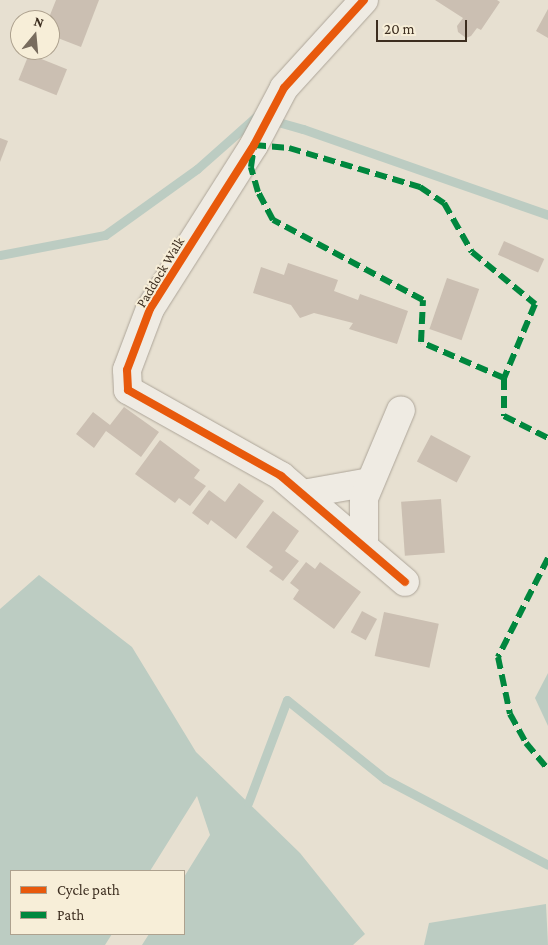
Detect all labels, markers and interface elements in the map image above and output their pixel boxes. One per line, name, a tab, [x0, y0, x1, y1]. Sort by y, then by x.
north arrow	[10, 10, 60, 60]
scale bar	[378, 10, 469, 42]
text: N	[32, 13, 46, 31]
text: 20 m	[384, 21, 415, 37]
street label: Paddock Walk	[132, 234, 188, 310]
legend	[10, 870, 185, 935]
text: Cycle path	[57, 882, 120, 898]
text: Path	[57, 907, 84, 923]

